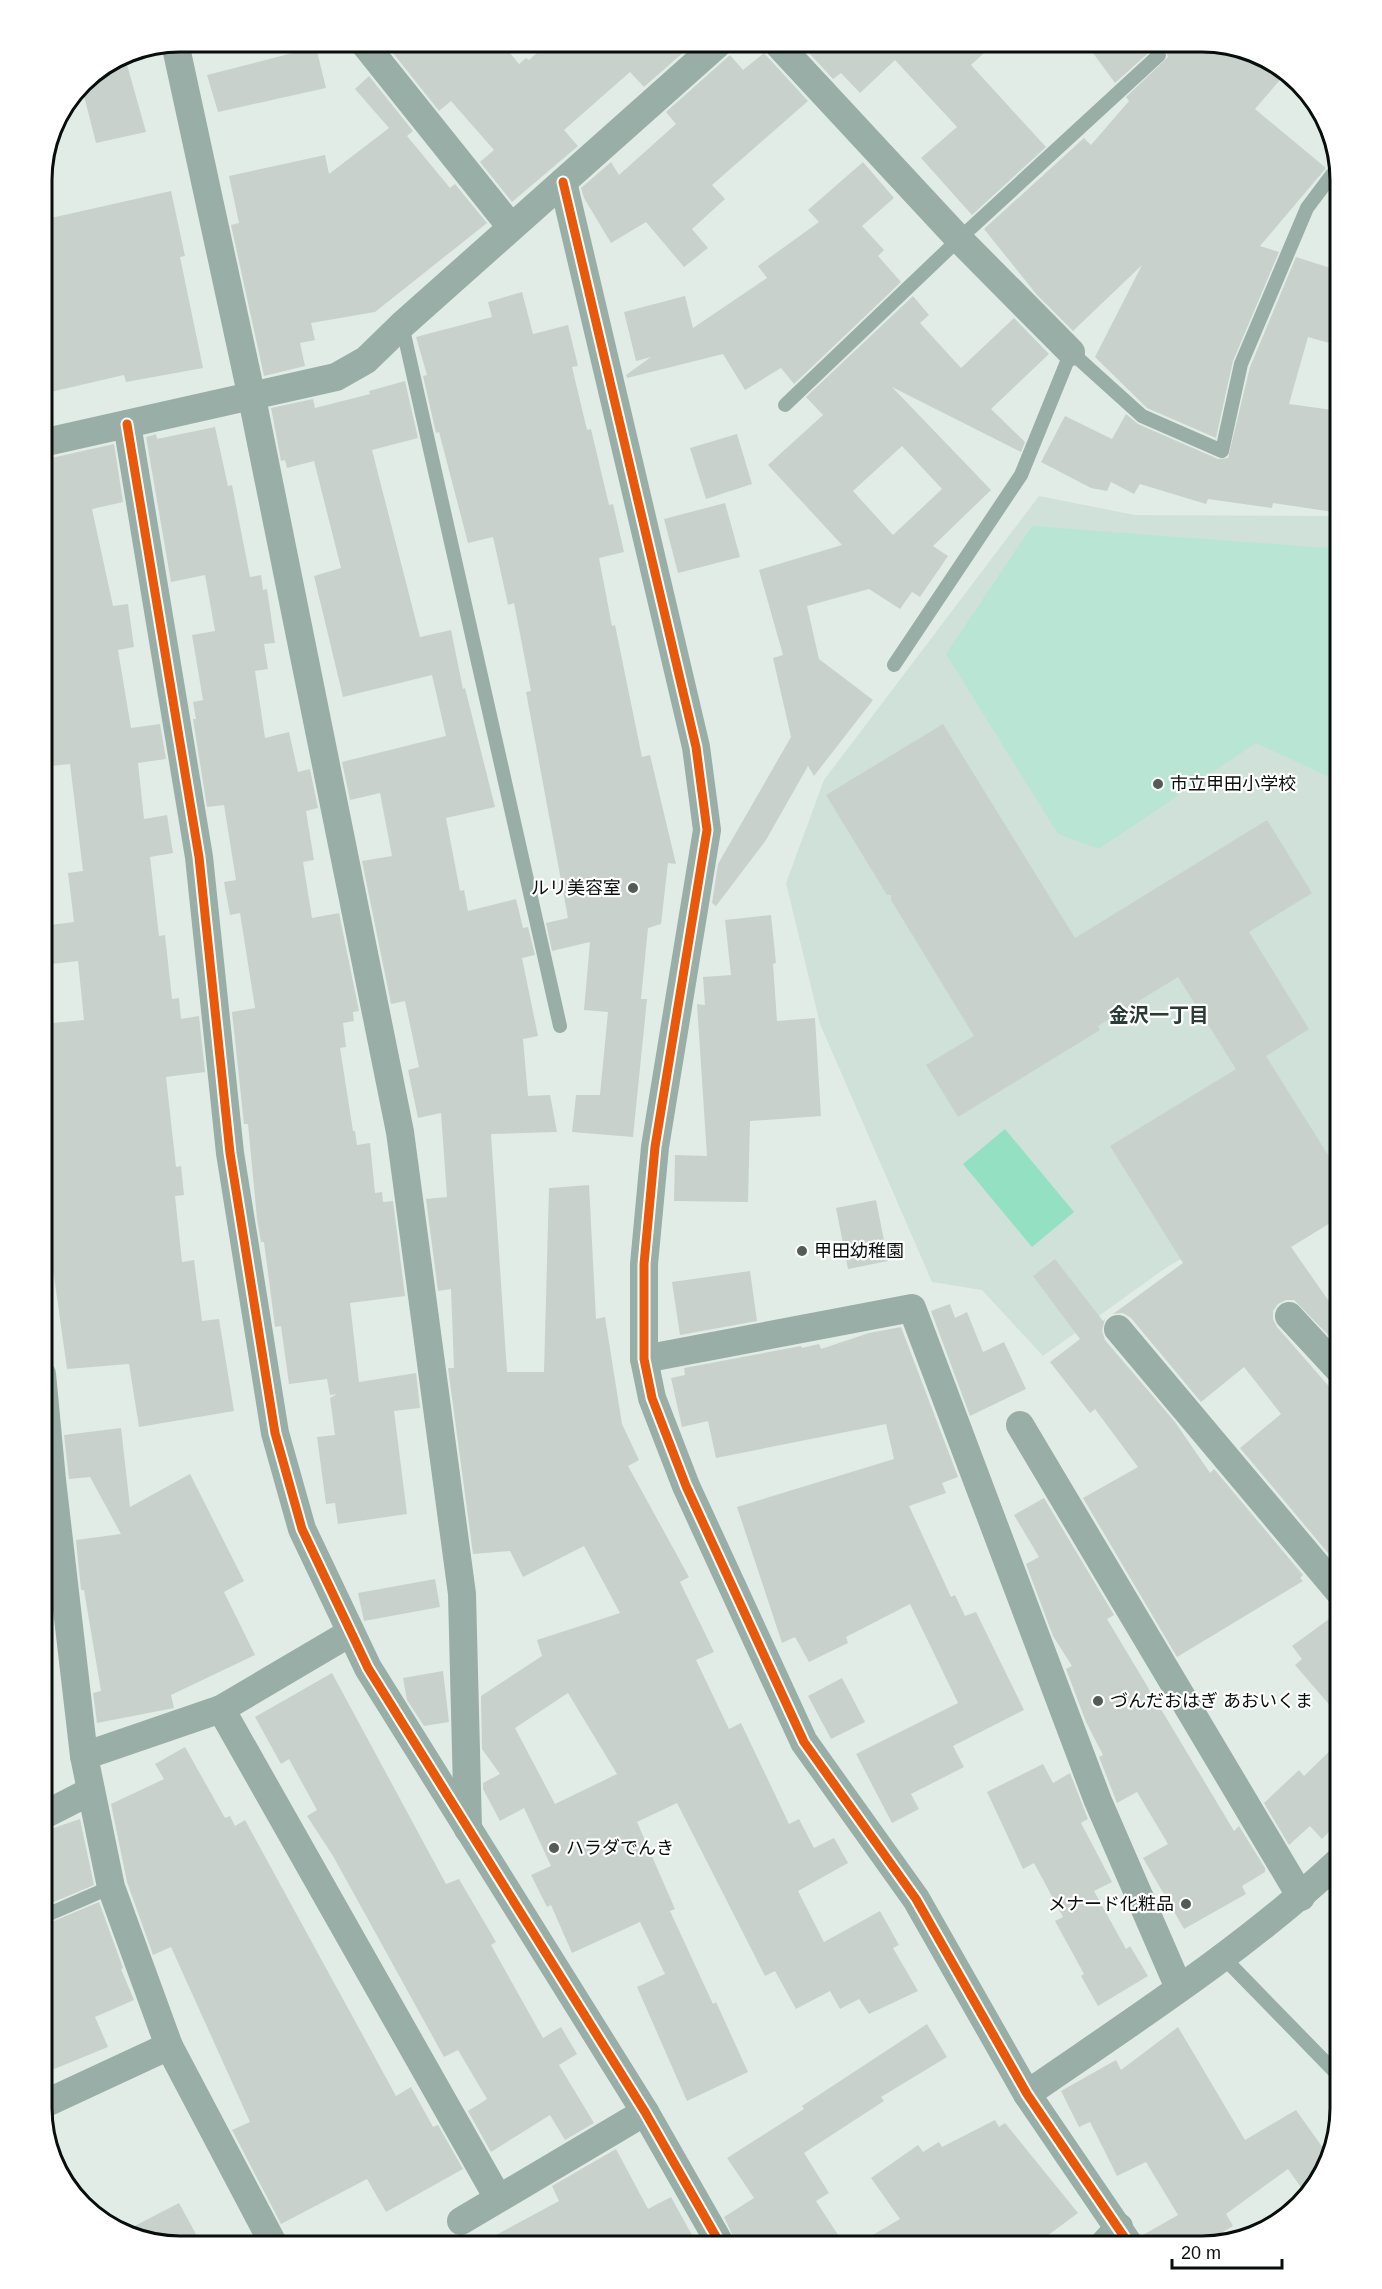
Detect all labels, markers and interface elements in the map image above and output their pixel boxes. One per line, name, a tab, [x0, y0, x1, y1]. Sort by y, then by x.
place label: 市立甲田小学校	[1170, 774, 1296, 794]
marker: 市立甲田小学校	[1151, 777, 1165, 791]
place label: ルリ美容室	[531, 878, 621, 898]
marker: ルリ美容室	[626, 881, 640, 895]
district label: 金沢一丁目	[1109, 1004, 1209, 1026]
place label: 甲田幼稚園	[814, 1241, 904, 1261]
marker: 甲田幼稚園	[795, 1244, 809, 1258]
place label: づんだおはぎ あおいくま	[1110, 1691, 1313, 1711]
marker: づんだおはぎ あおいくま	[1091, 1694, 1105, 1708]
place label: ハラダでんき	[566, 1838, 674, 1858]
marker: ハラダでんき	[547, 1841, 561, 1855]
place label: メナード化粧品	[1048, 1894, 1174, 1914]
marker: メナード化粧品	[1179, 1897, 1193, 1911]
scale bar	[1172, 2232, 1282, 2270]
text: 20 m	[1181, 2243, 1221, 2263]

